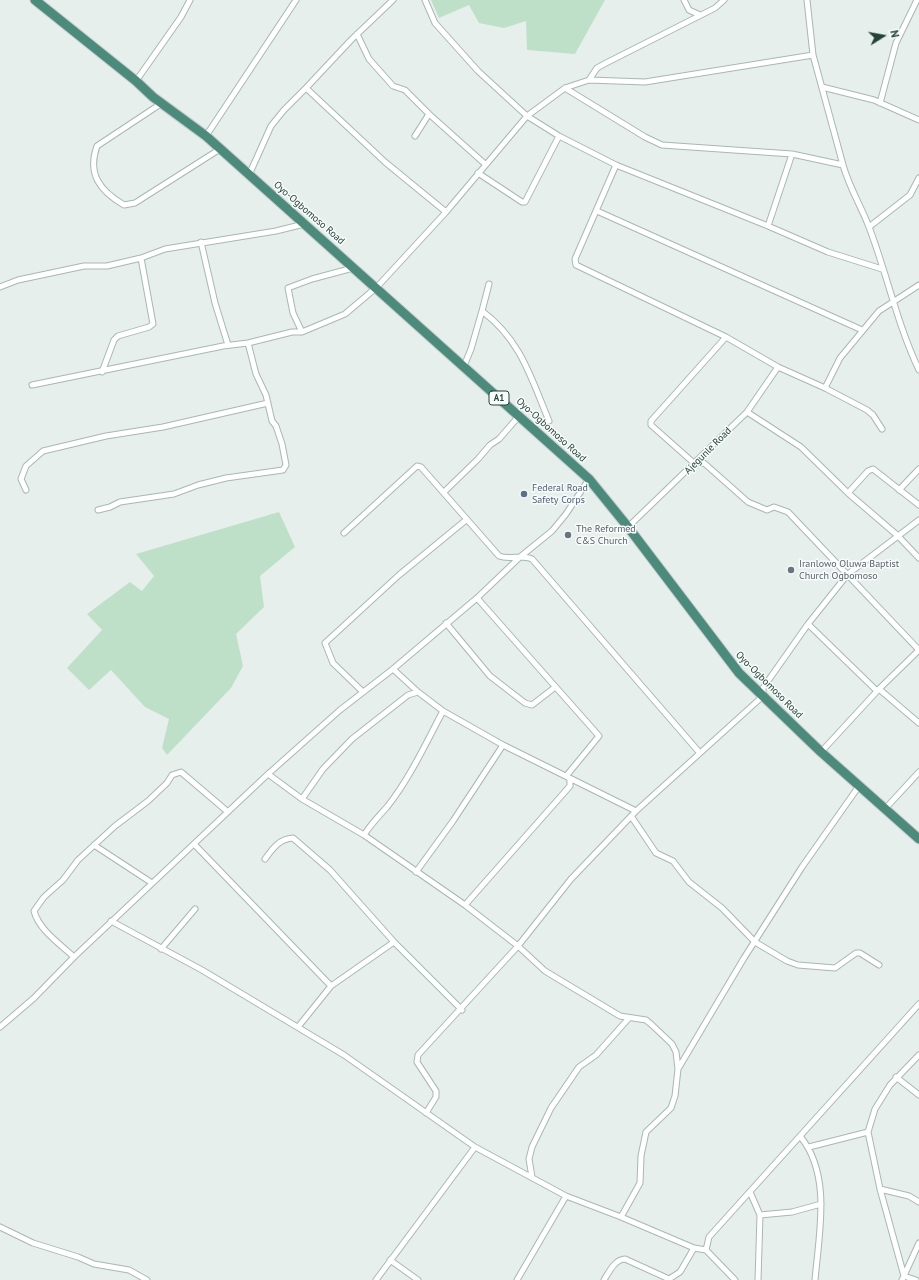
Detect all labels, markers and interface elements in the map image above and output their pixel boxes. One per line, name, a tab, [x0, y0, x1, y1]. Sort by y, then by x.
north arrow	[863, 16, 903, 56]
text: N	[887, 29, 902, 39]
street label: Oyo-Ogbomoso Road	[271, 179, 347, 247]
road number: A1	[489, 391, 509, 405]
street label: Oyo-Ogbomoso Road	[514, 395, 588, 465]
street label: Ajegunle Road	[682, 425, 734, 477]
place label: Federal Road Safety Corps	[532, 482, 588, 506]
marker: Federal Road Safety Corps	[519, 489, 529, 499]
place label: The Reformed C&S Church	[576, 523, 636, 546]
marker: The Reformed C&S Church	[563, 530, 573, 540]
place label: Iranlowo Oluwa Baptist Church Ogbomoso	[799, 558, 899, 582]
marker: Iranlowo Oluwa Baptist Church Ogbomoso	[786, 565, 796, 575]
street label: Oyo-Ogbomoso Road	[733, 649, 805, 721]

